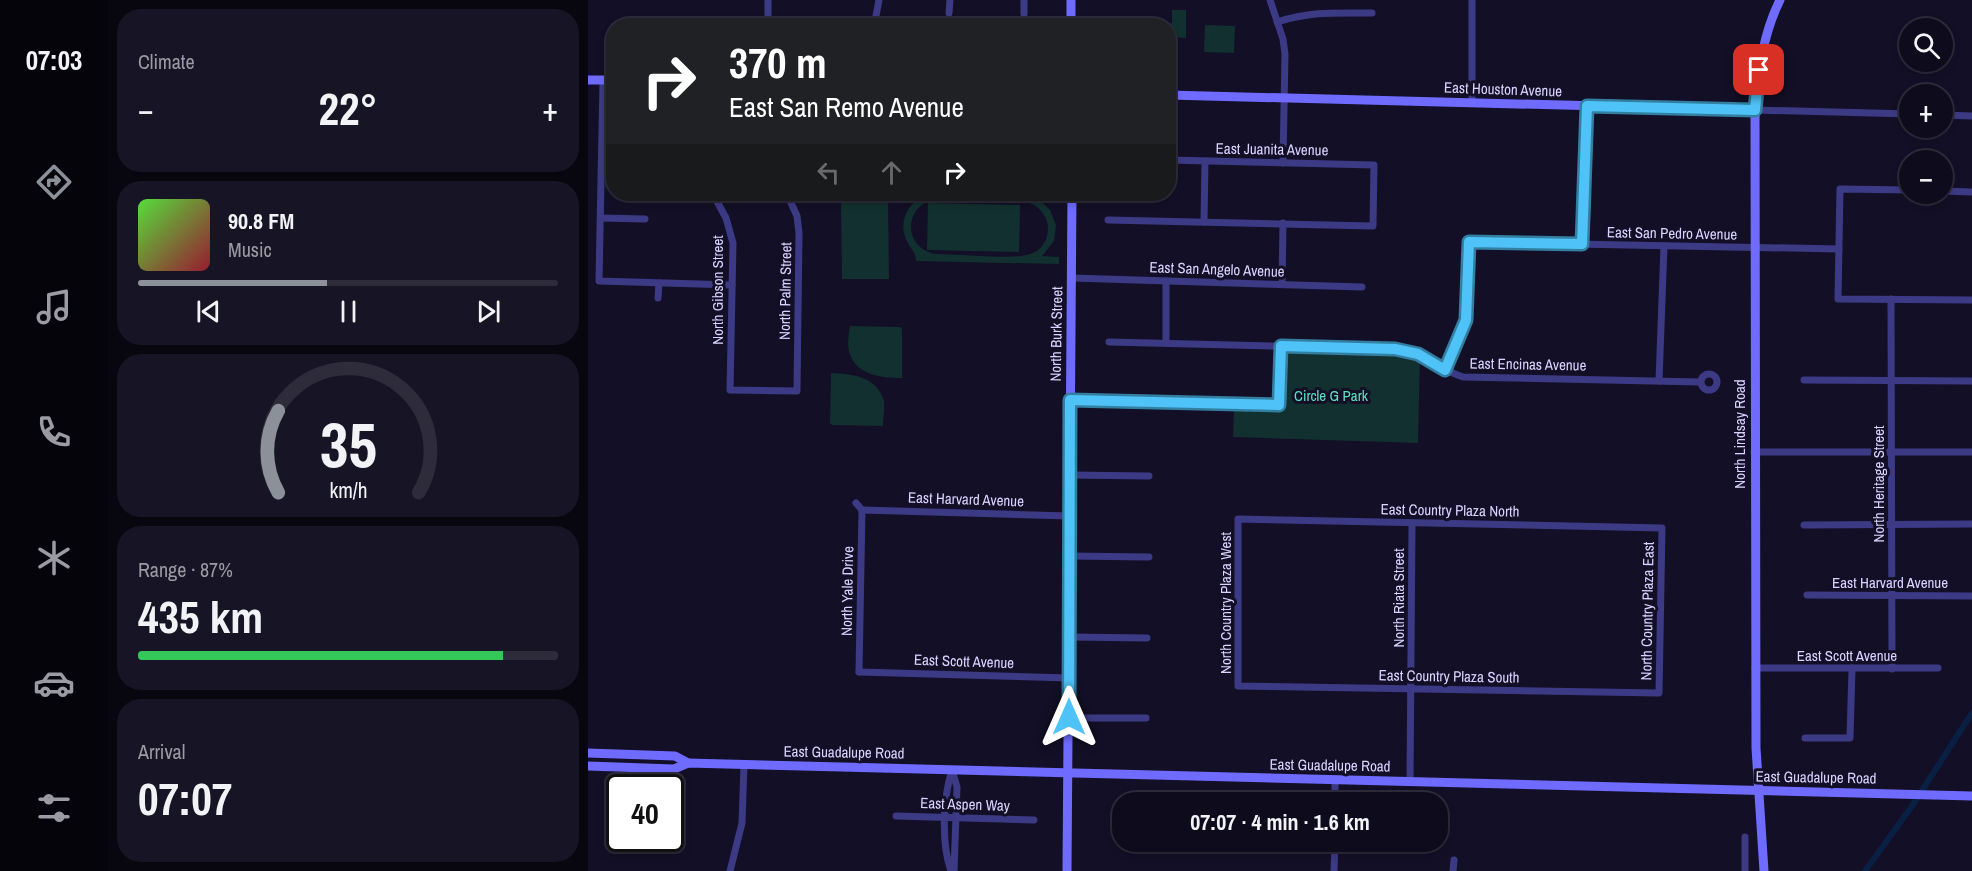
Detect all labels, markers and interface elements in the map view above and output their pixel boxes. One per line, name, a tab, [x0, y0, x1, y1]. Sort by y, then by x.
map controls	[1899, 18, 1953, 204]
button: search	[1899, 18, 1953, 72]
text: 370 m	[729, 35, 827, 91]
text: 07:03	[26, 42, 82, 78]
icon: right	[630, 42, 708, 120]
pin	[1733, 44, 1784, 95]
text: Climate	[138, 48, 195, 75]
icon: arrive	[1742, 53, 1775, 86]
street label: East Houston Avenue	[1444, 76, 1563, 102]
text: 22°	[318, 78, 378, 139]
button: +	[1899, 84, 1953, 138]
text: −	[138, 87, 154, 131]
text: +	[542, 87, 558, 131]
text: East San Remo Avenue	[729, 89, 964, 125]
street label: East Juanita Avenue	[1216, 138, 1329, 160]
button: −	[1899, 150, 1953, 204]
icon: left	[812, 156, 845, 189]
icon: ahead	[875, 156, 908, 189]
icon: right	[938, 156, 971, 189]
icon: directions	[33, 161, 75, 203]
text: 90.8 FM	[228, 206, 294, 236]
street label: East San Pedro Avenue	[1607, 221, 1738, 245]
street label: North Gibson Street	[707, 235, 728, 345]
text: Music	[228, 236, 272, 263]
street label: North Palm Street	[774, 241, 796, 340]
street label: East San Angelo Avenue	[1149, 256, 1285, 282]
icon: music	[33, 286, 75, 328]
street label: North Burk Street	[1045, 286, 1067, 382]
icon: previous	[192, 295, 225, 328]
icon: pause	[332, 295, 365, 328]
icon: next	[472, 295, 505, 328]
street label: East Encinas Avenue	[1469, 352, 1587, 376]
street label: North Lindsay Road	[1729, 379, 1750, 489]
park label: Circle G Park	[1294, 385, 1369, 406]
text: 35	[320, 402, 376, 486]
icon: phone	[33, 411, 75, 453]
street label: North Heritage Street	[1868, 425, 1889, 542]
text: km/h	[329, 476, 367, 505]
street label: East Harvard Avenue	[908, 486, 1025, 512]
street label: East Country Plaza North	[1380, 498, 1520, 522]
street label: North Country Plaza West	[1215, 531, 1236, 674]
icon: climate	[33, 537, 75, 579]
street label: North Country Plaza East	[1635, 541, 1659, 681]
street label: North Yale Drive	[836, 546, 858, 636]
street label: North Riata Street	[1388, 548, 1409, 648]
text: Range · 87%	[138, 556, 233, 583]
street label: East Harvard Avenue	[1832, 572, 1948, 593]
text: 435 km	[138, 586, 263, 647]
street label: East Scott Avenue	[1797, 645, 1897, 666]
street label: East Scott Avenue	[914, 649, 1015, 673]
icon: car	[33, 662, 75, 704]
street label: East Country Plaza South	[1378, 664, 1520, 688]
position arrow	[1037, 685, 1101, 749]
text: Arrival	[138, 738, 185, 765]
street label: East Guadalupe Road	[783, 740, 905, 764]
street label: East Guadalupe Road	[1269, 753, 1391, 777]
street label: East Guadalupe Road	[1755, 765, 1877, 789]
text: 07:07	[138, 768, 232, 829]
speed limit sign: 40	[606, 774, 684, 852]
icon: filters	[33, 787, 75, 829]
street label: East Aspen Way	[920, 792, 1011, 816]
text: 07:07 · 4 min · 1.6 km	[1190, 807, 1370, 837]

